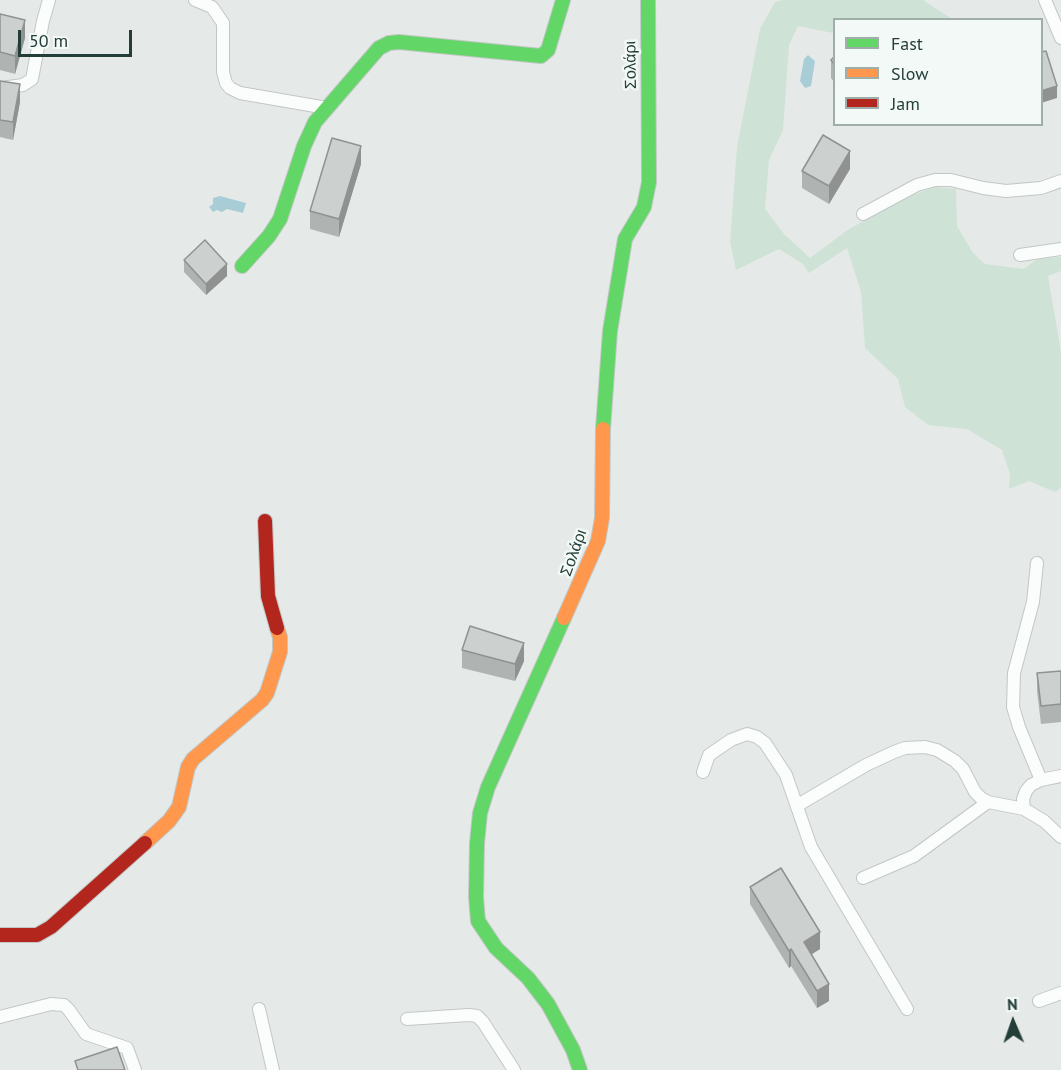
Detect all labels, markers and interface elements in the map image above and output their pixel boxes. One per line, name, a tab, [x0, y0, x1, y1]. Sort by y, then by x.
scale bar	[21, 18, 135, 56]
legend	[833, 18, 1043, 126]
text: 50 m	[29, 29, 68, 52]
text: Fast	[891, 32, 923, 55]
street label: Σολάρι	[621, 41, 641, 89]
text: Slow	[891, 62, 929, 85]
text: Jam	[891, 92, 920, 115]
street label: Σολάρι	[557, 527, 591, 579]
north arrow	[983, 992, 1043, 1052]
text: N	[1007, 994, 1018, 1014]

